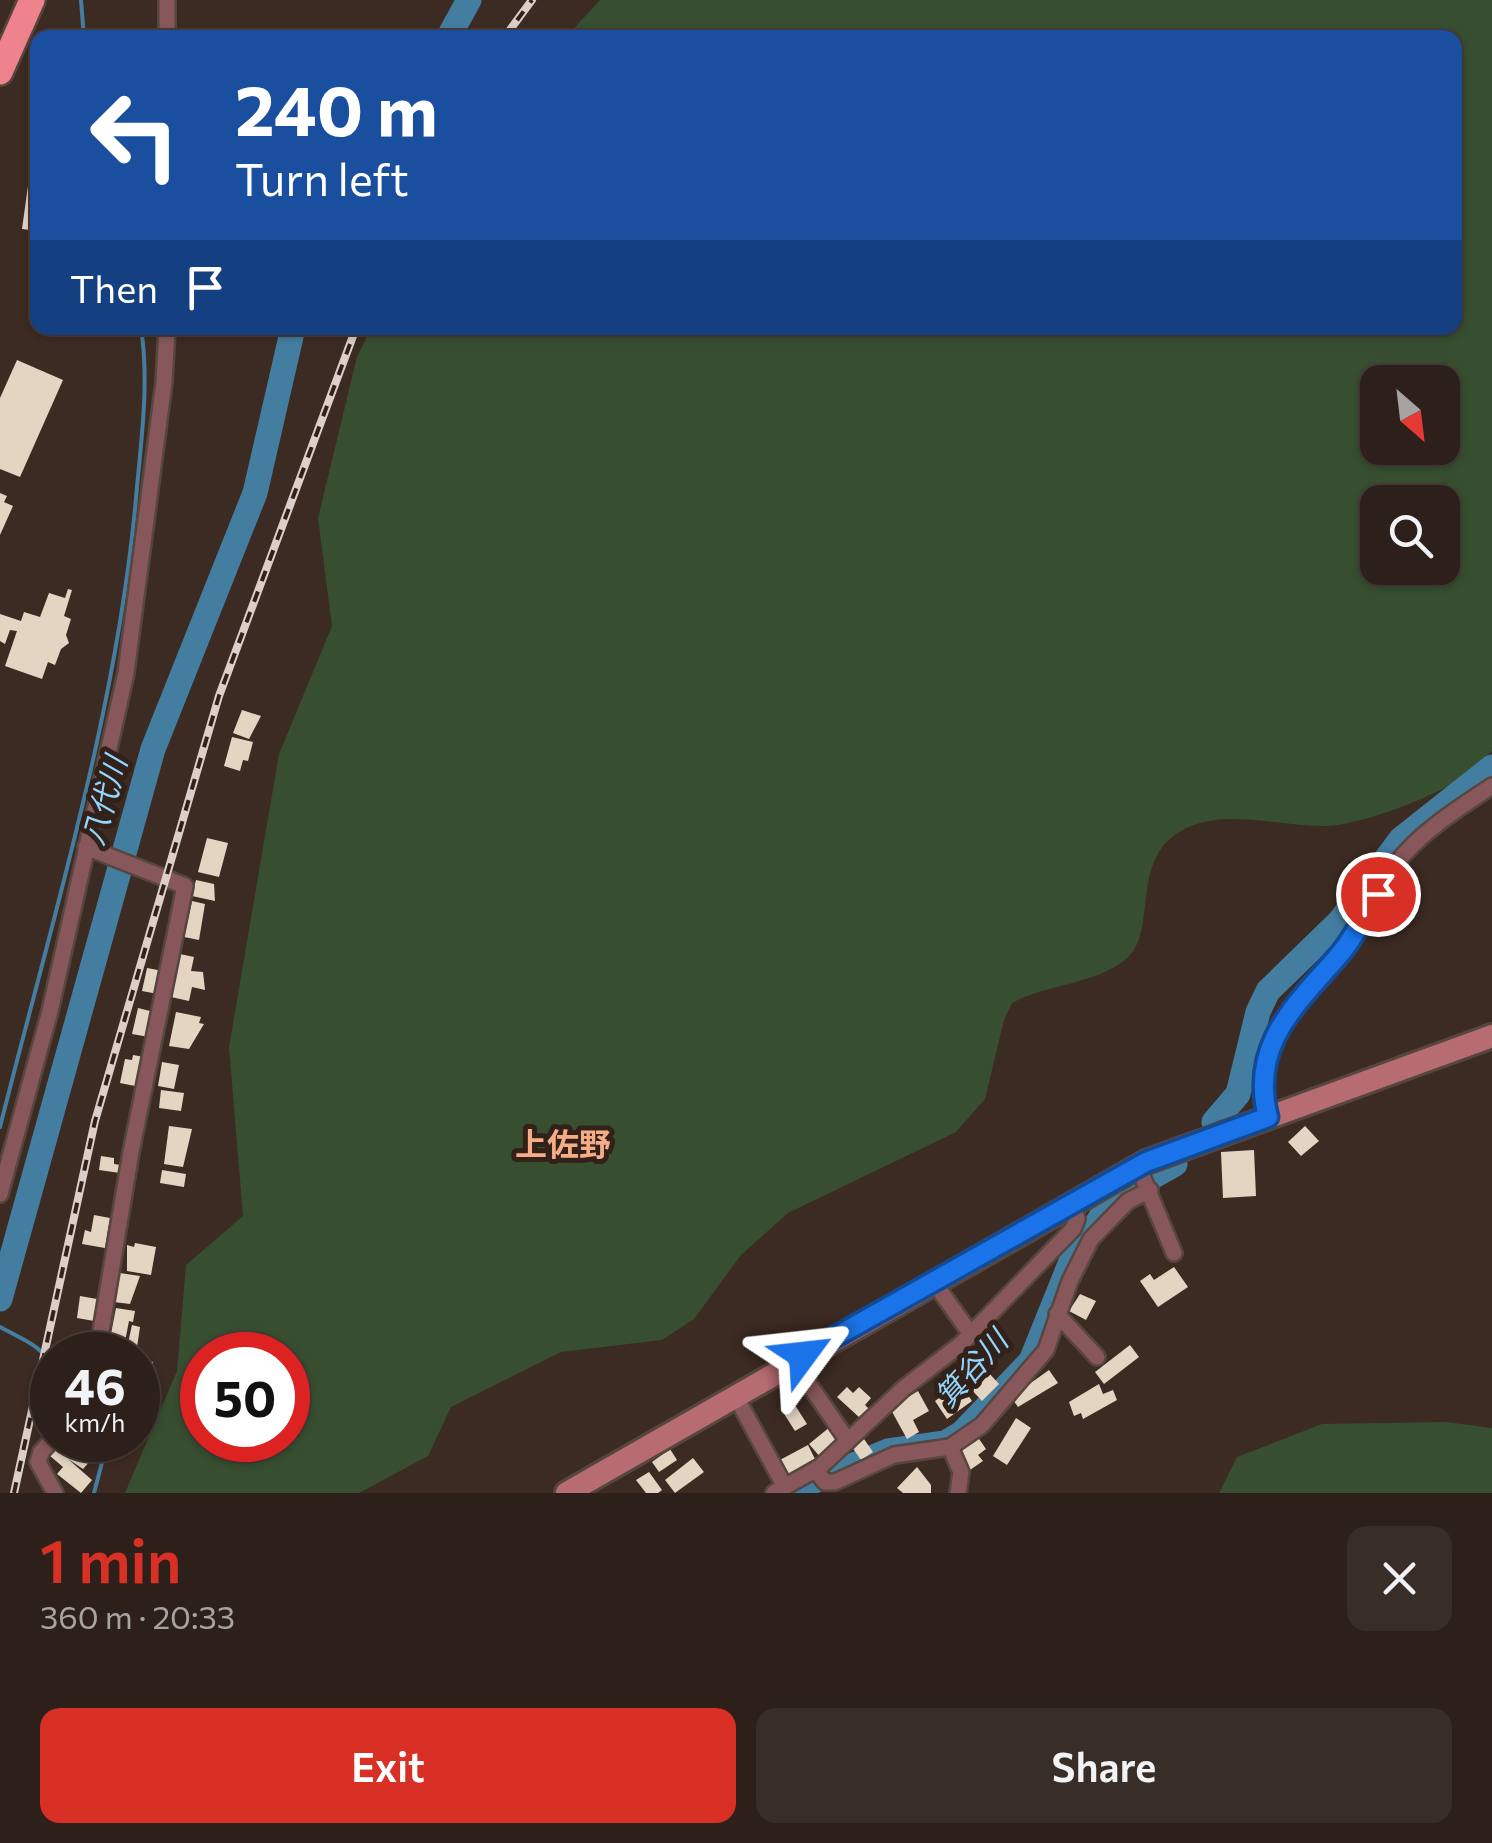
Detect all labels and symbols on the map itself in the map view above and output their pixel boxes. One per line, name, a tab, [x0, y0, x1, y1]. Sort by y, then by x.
north arrow	[1360, 365, 1460, 465]
water label: 八代川	[72, 749, 134, 849]
pin	[1336, 852, 1421, 937]
district label: 上佐野	[515, 1123, 611, 1163]
position arrow	[751, 1303, 855, 1407]
water label: 箕谷川	[926, 1319, 1016, 1413]
speed limit sign: 50	[180, 1332, 310, 1462]

